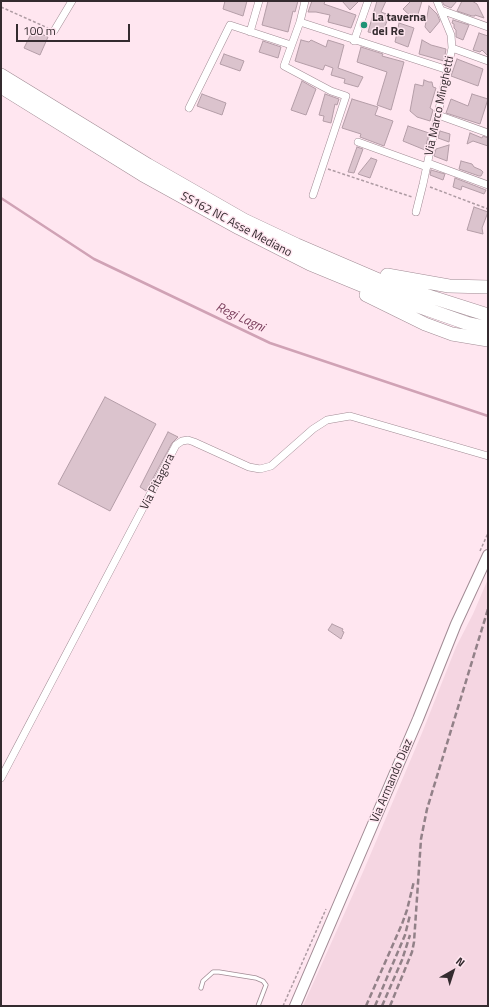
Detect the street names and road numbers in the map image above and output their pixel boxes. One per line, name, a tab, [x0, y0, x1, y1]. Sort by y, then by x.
street label: Via Marco Minghetti	[422, 55, 458, 157]
street label: SS162 NC Asse Mediano	[178, 190, 294, 260]
street label: Via Pitagora	[138, 452, 178, 512]
street label: Via Armando Diaz	[368, 737, 416, 825]

